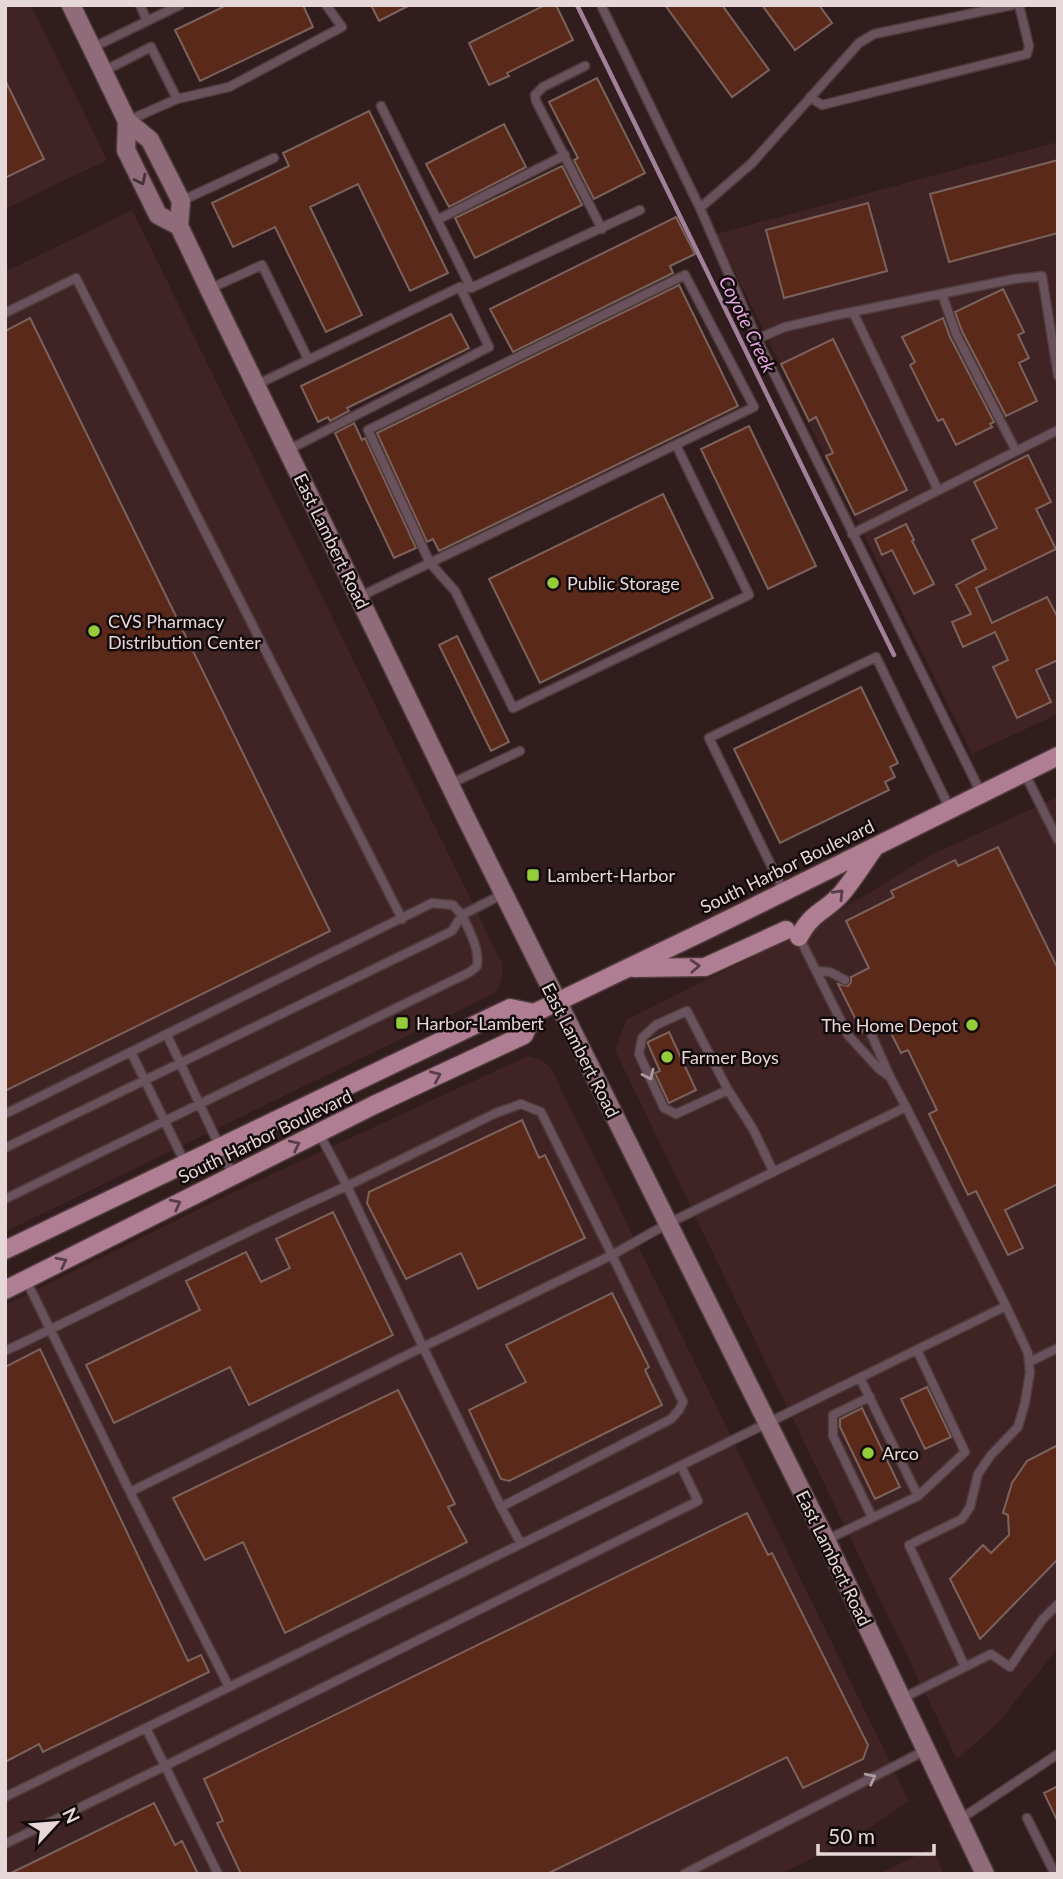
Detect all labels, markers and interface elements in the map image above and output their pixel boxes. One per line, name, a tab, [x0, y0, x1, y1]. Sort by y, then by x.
one-way arrow	[133, 173, 147, 185]
water label: Coyote Creek	[715, 272, 782, 377]
street label: East Lambert Road	[290, 470, 374, 612]
place label: Public Storage	[567, 572, 680, 594]
marker: Public Storage	[545, 575, 561, 591]
place label: CVS Pharmacy Distribution Center	[108, 610, 261, 653]
marker: CVS Pharmacy Distribution Center	[86, 623, 102, 639]
street label: South Harbor Boulevard	[696, 814, 878, 918]
place label: Lambert-Harbor	[547, 864, 676, 886]
marker: Lambert-Harbor	[525, 867, 541, 883]
one-way arrow	[831, 889, 844, 902]
one-way arrow	[690, 959, 701, 974]
street label: East Lambert Road	[538, 979, 624, 1121]
place label: Harbor-Lambert	[416, 1012, 544, 1034]
place label: The Home Depot	[821, 1014, 959, 1036]
marker: Harbor-Lambert	[394, 1015, 410, 1031]
marker: The Home Depot	[964, 1017, 980, 1033]
place label: Farmer Boys	[681, 1046, 779, 1068]
marker: Farmer Boys	[659, 1049, 675, 1065]
one-way arrow	[641, 1067, 655, 1080]
one-way arrow	[429, 1071, 441, 1085]
street label: South Harbor Boulevard	[174, 1084, 356, 1188]
one-way arrow	[288, 1139, 300, 1153]
one-way arrow	[169, 1199, 181, 1213]
one-way arrow	[55, 1257, 67, 1271]
place label: Arco	[882, 1442, 919, 1464]
marker: Arco	[860, 1445, 876, 1461]
street label: East Lambert Road	[792, 1487, 876, 1629]
one-way arrow	[864, 1773, 876, 1786]
north arrow	[21, 1788, 91, 1858]
text: N	[58, 1804, 85, 1827]
scale bar	[818, 1812, 934, 1856]
text: 50 m	[828, 1823, 875, 1848]

